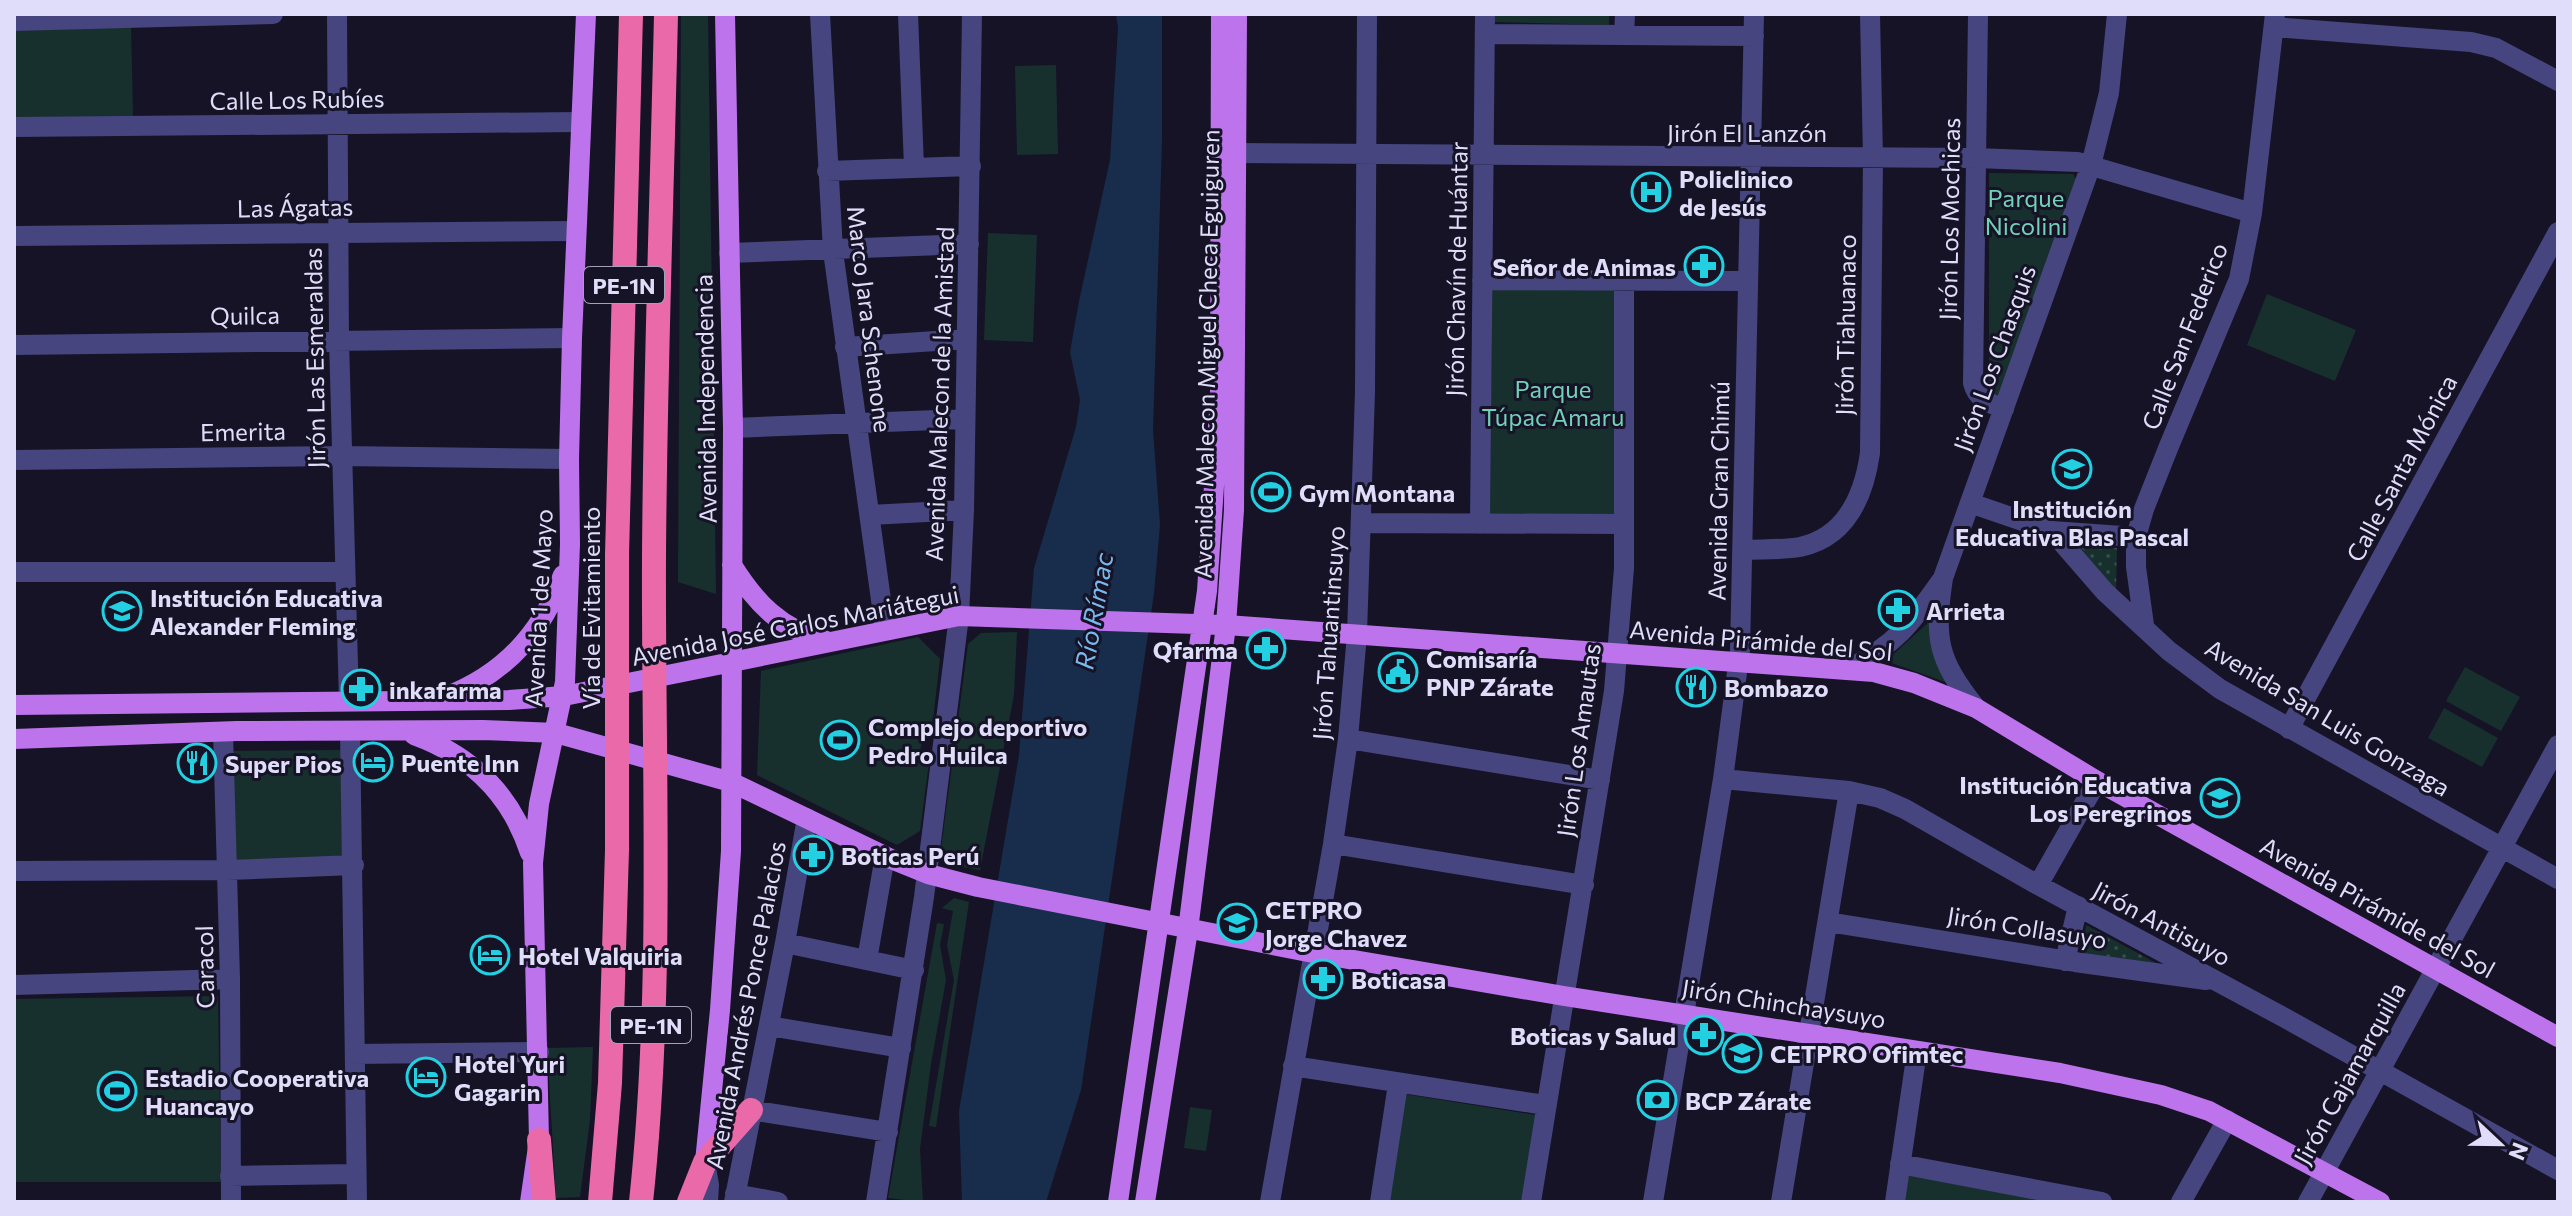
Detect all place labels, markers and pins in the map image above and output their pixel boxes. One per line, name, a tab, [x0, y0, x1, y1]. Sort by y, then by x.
place label: Policlinico de Jesús	[1679, 164, 1793, 221]
hospital icon: Policlinico de Jesús	[1630, 171, 1672, 213]
pharmacy icon: Señor de Animas	[1683, 245, 1725, 287]
place label: Señor de Animas	[1492, 252, 1676, 281]
school or university icon: Institución Educativa Blas Pascal	[2051, 448, 2093, 490]
sports icon: Gym Montana	[1250, 471, 1292, 513]
place label: Gym Montana	[1299, 478, 1455, 507]
place label: Institución Educativa Blas Pascal	[1955, 494, 2189, 551]
place label: Institución Educativa Alexander Fleming	[150, 583, 383, 640]
pharmacy icon: Arrieta	[1877, 589, 1919, 631]
school or university icon: Institución Educativa Alexander Fleming	[101, 590, 143, 632]
place label: Arrieta	[1926, 596, 2005, 625]
pharmacy icon: Qfarma	[1245, 628, 1287, 670]
place label: Qfarma	[1153, 635, 1238, 664]
place label: Comisaría PNP Zárate	[1426, 644, 1554, 701]
public building icon: Comisaría PNP Zárate	[1377, 651, 1419, 693]
restaurant icon: Bombazo	[1675, 666, 1717, 708]
pharmacy icon: inkafarma	[340, 668, 382, 710]
place label: Bombazo	[1724, 673, 1829, 702]
place label: inkafarma	[389, 675, 502, 704]
place label: Complejo deportivo Pedro Huilca	[868, 712, 1087, 769]
sports icon: Complejo deportivo Pedro Huilca	[819, 719, 861, 761]
hotel icon: Puente Inn	[352, 741, 394, 783]
restaurant icon: Super Pios	[176, 742, 218, 784]
place label: Puente Inn	[401, 748, 519, 777]
place label: Super Pios	[225, 749, 342, 778]
place label: Institución Educativa Los Peregrinos	[1959, 770, 2192, 827]
school or university icon: Institución Educativa Los Peregrinos	[2199, 777, 2241, 819]
pharmacy icon: Boticas Perú	[792, 834, 834, 876]
place label: Boticas Perú	[841, 841, 979, 870]
place label: CETPRO Jorge Chavez	[1265, 895, 1407, 952]
school or university icon: CETPRO Jorge Chavez	[1216, 902, 1258, 944]
hotel icon: Hotel Valquiria	[469, 934, 511, 976]
place label: Hotel Valquiria	[518, 941, 683, 970]
pharmacy icon: Boticasa	[1302, 958, 1344, 1000]
place label: Boticasa	[1351, 965, 1446, 994]
pharmacy icon: Boticas y Salud	[1683, 1014, 1725, 1056]
place label: Boticas y Salud	[1510, 1021, 1676, 1050]
school or university icon: CETPRO Ofimtec	[1721, 1032, 1763, 1074]
place label: CETPRO Ofimtec	[1770, 1039, 1963, 1068]
place label: Hotel Yuri Gagarin	[454, 1049, 565, 1106]
hotel icon: Hotel Yuri Gagarin	[405, 1056, 447, 1098]
place label: Estadio Cooperativa Huancayo	[145, 1063, 369, 1120]
sports icon: Estadio Cooperativa Huancayo	[96, 1070, 138, 1112]
bank icon: BCP Zárate	[1636, 1079, 1678, 1121]
place label: BCP Zárate	[1685, 1086, 1811, 1115]

